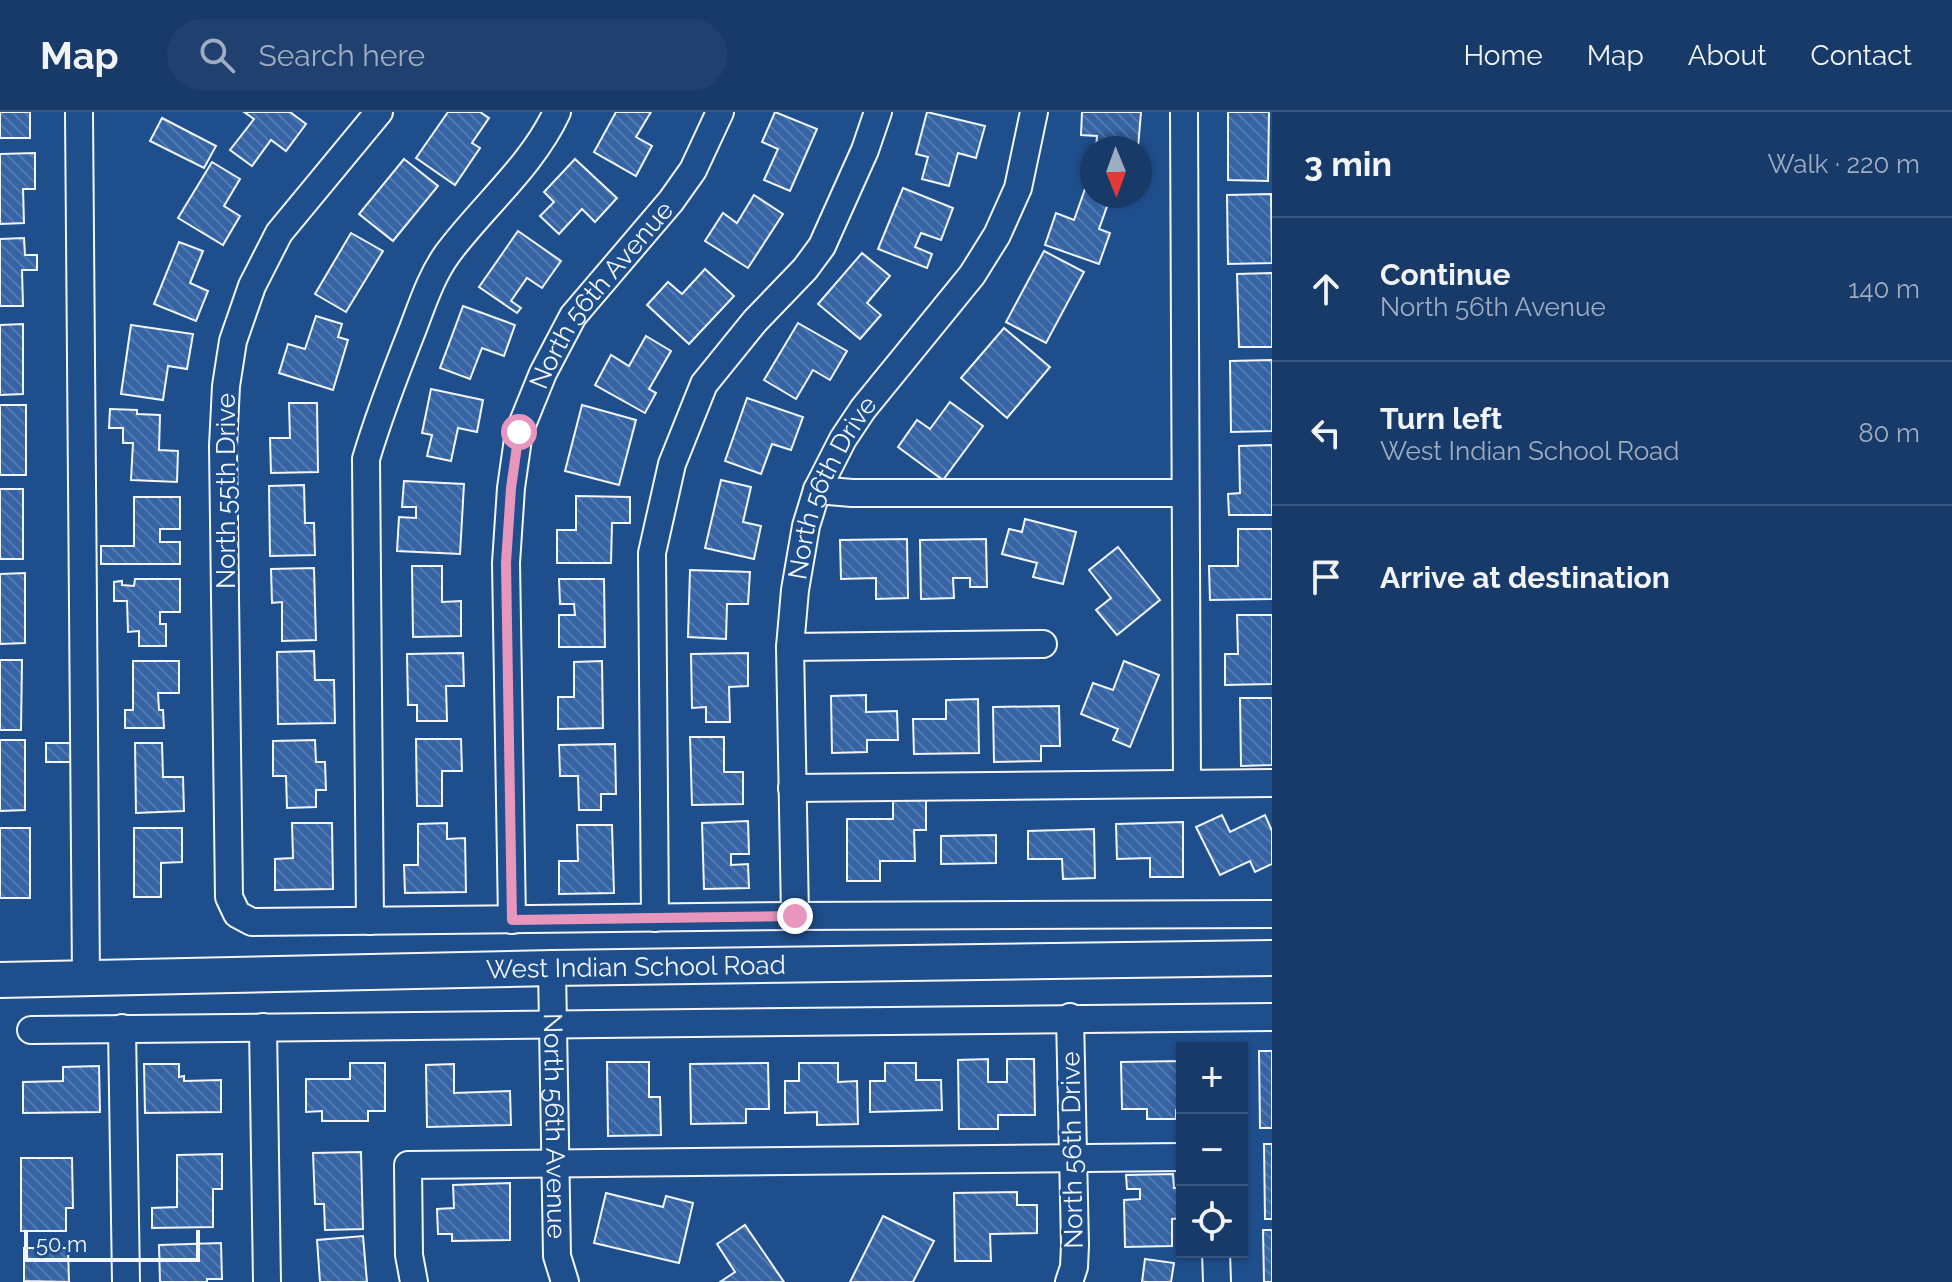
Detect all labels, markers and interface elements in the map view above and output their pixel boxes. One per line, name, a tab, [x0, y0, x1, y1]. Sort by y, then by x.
search box	[167, 19, 727, 91]
text: Map	[40, 33, 119, 78]
icon: search	[195, 33, 239, 77]
text: Search here	[259, 38, 425, 73]
text: Home	[1463, 39, 1543, 72]
text: Map	[1587, 39, 1644, 72]
text: About	[1688, 39, 1767, 72]
text: Contact	[1811, 39, 1912, 72]
north arrow	[1080, 136, 1152, 208]
text: 3 min	[1304, 144, 1392, 184]
text: Walk · 220 m	[1767, 149, 1920, 179]
street label: North 56th Avenue	[523, 195, 679, 393]
text: Continue	[1380, 257, 1511, 292]
icon: ahead	[1304, 267, 1348, 311]
text: 140 m	[1848, 274, 1920, 304]
text: North 56th Avenue	[1380, 292, 1606, 322]
street label: North 56th Drive	[782, 390, 883, 582]
street label: North 55th Drive	[211, 393, 241, 589]
text: Turn left	[1380, 401, 1502, 436]
icon: left	[1304, 411, 1348, 455]
route start	[501, 414, 537, 450]
text: 80 m	[1858, 418, 1920, 448]
text: West Indian School Road	[1380, 436, 1679, 466]
icon: arrive	[1304, 555, 1348, 599]
text: Arrive at destination	[1380, 560, 1670, 595]
route end	[777, 898, 813, 934]
street label: West Indian School Road	[486, 950, 786, 984]
street label: North 56th Avenue	[538, 1013, 572, 1239]
map controls	[1176, 1042, 1248, 1258]
button: +	[1176, 1042, 1248, 1114]
street label: North 56th Drive	[1055, 1051, 1089, 1249]
button: −	[1176, 1114, 1248, 1186]
button: locate	[1176, 1186, 1248, 1258]
scale bar	[24, 1226, 200, 1262]
text: 50 m	[36, 1231, 87, 1257]

